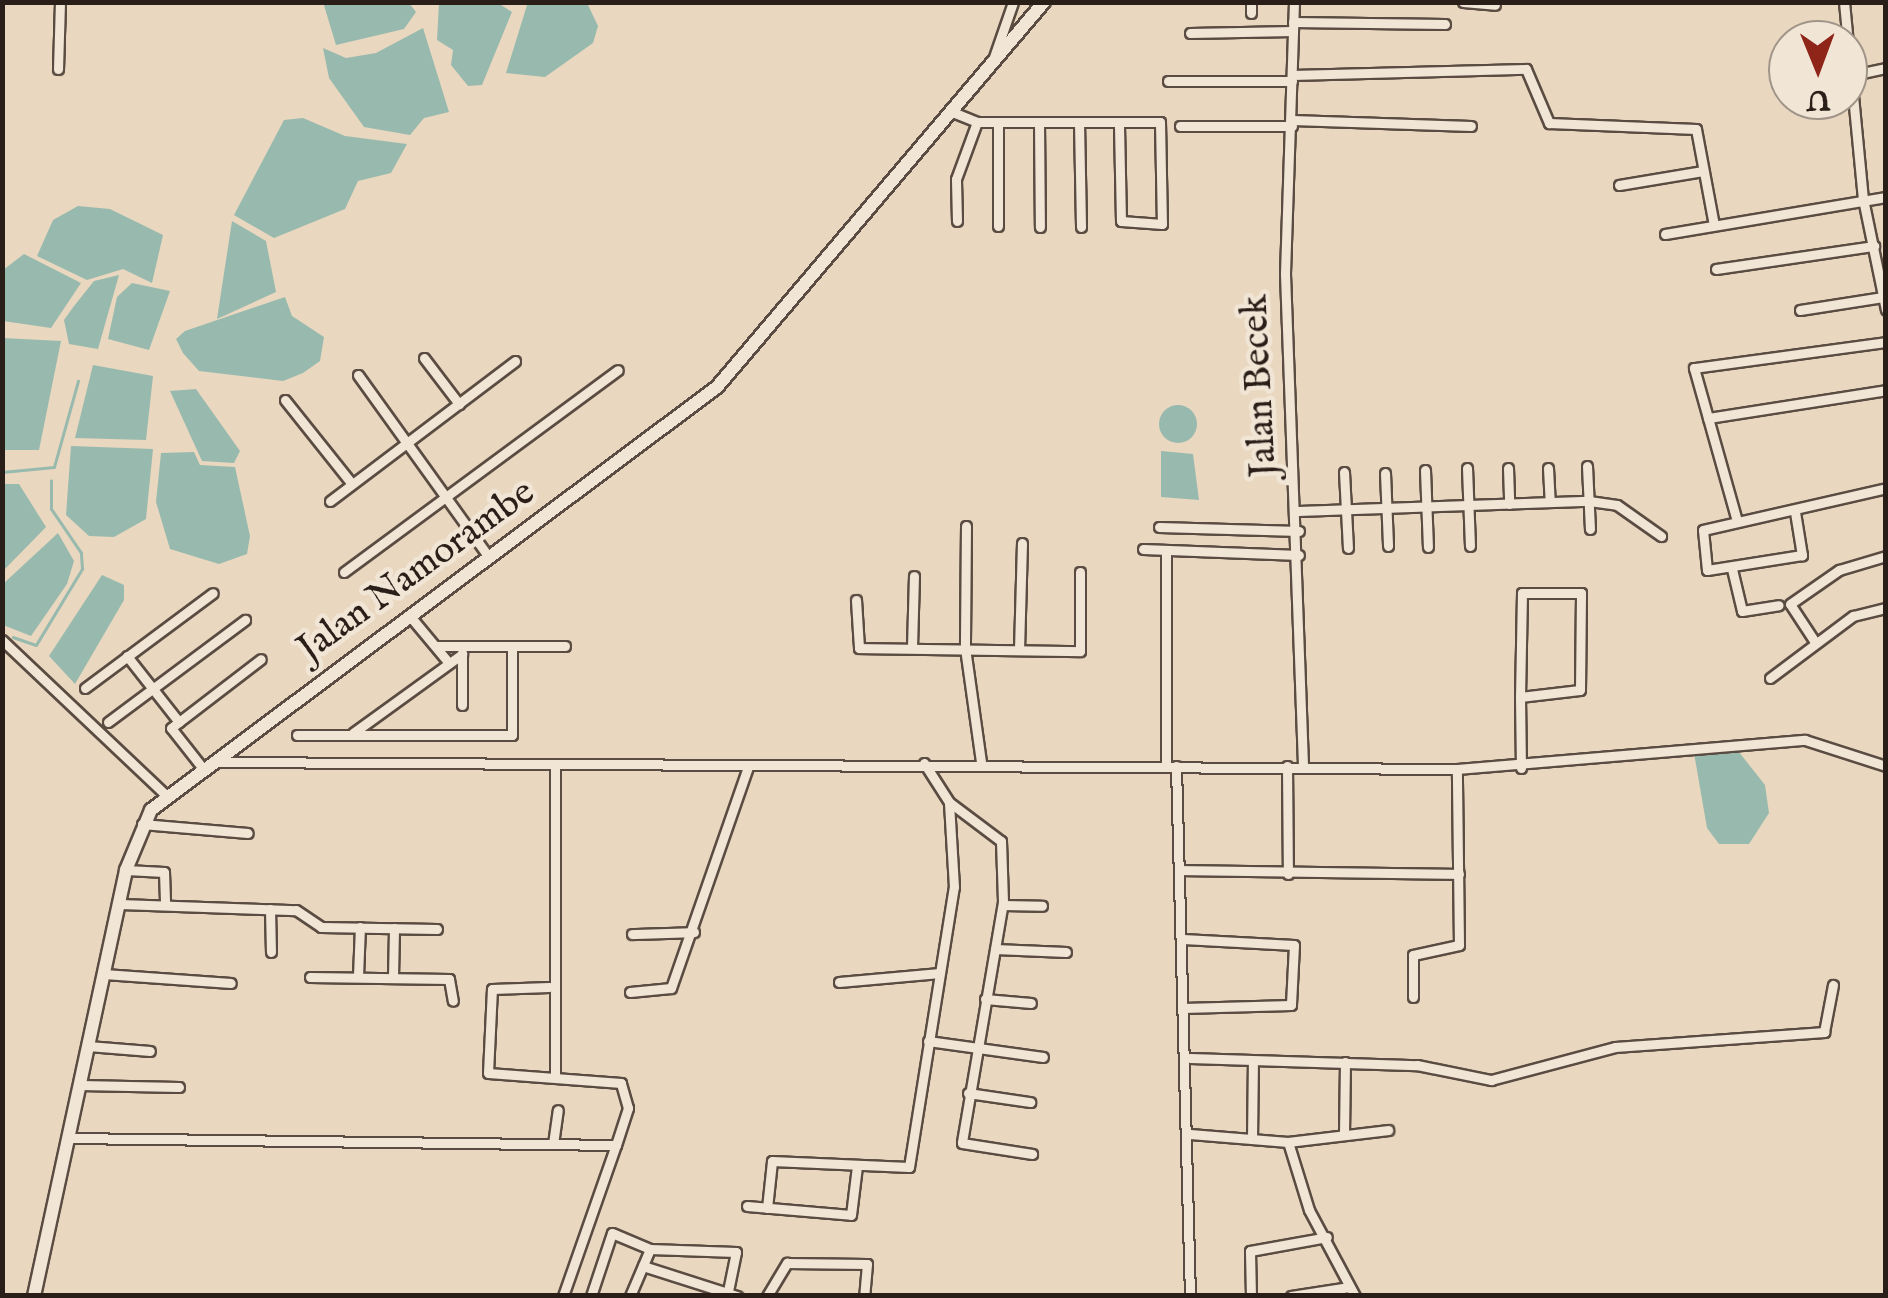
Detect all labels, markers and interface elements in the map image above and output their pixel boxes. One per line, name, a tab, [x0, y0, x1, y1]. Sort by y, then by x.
north arrow	[1768, 20, 1868, 120]
text: U	[1806, 81, 1831, 116]
street label: Jalan Becek	[1233, 293, 1289, 479]
street label: Jalan Namorambe	[290, 471, 544, 673]

